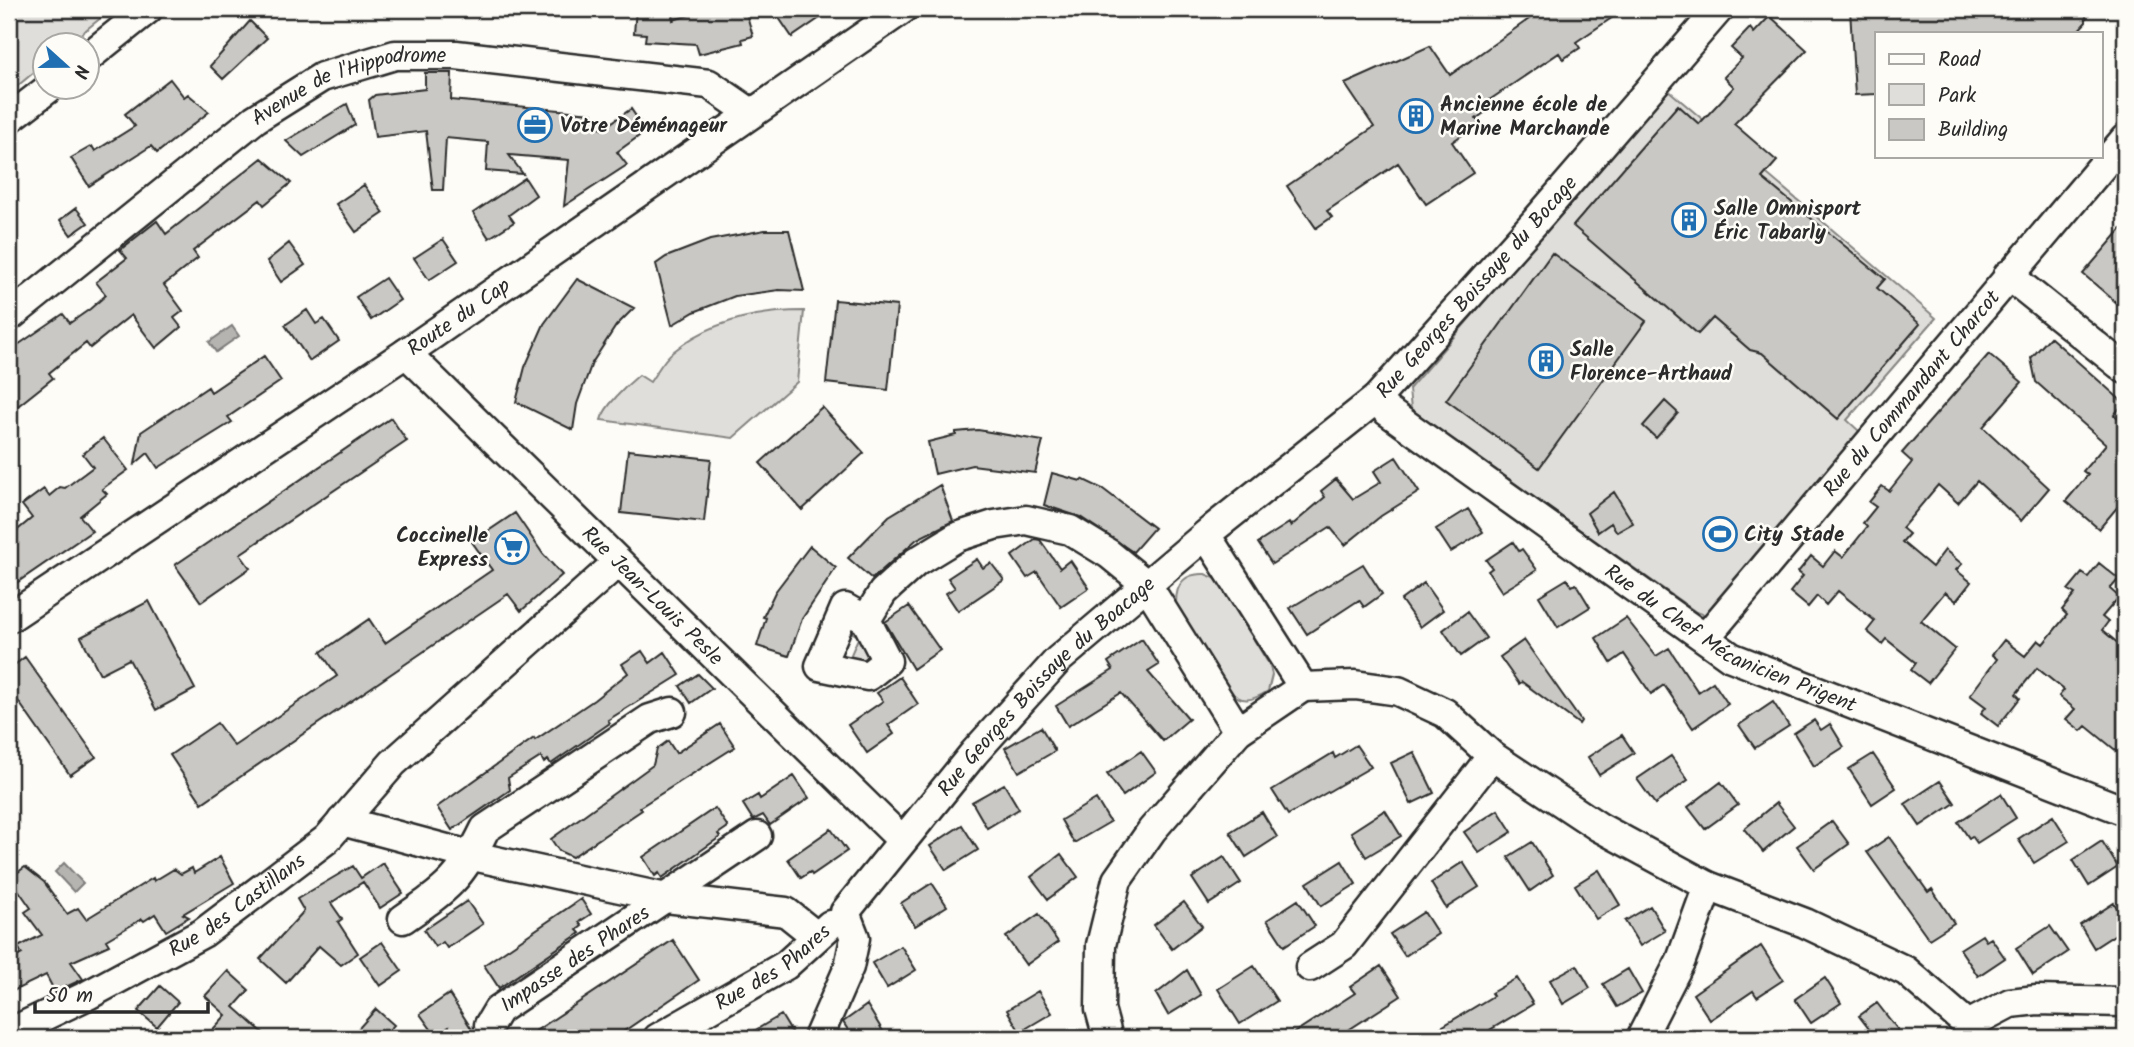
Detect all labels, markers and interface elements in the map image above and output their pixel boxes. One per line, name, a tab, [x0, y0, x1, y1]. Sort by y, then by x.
north arrow	[32, 32, 102, 102]
legend	[1875, 32, 2102, 158]
street label: Avenue de l'Hippodrome	[245, 40, 447, 135]
text: Road	[1938, 44, 1981, 77]
text: N	[64, 60, 96, 82]
text: Park	[1938, 80, 1976, 113]
place label: Ancienne école de Marine Marchande	[1440, 89, 1610, 146]
building icon: Ancienne école de Marine Marchande	[1397, 97, 1435, 135]
office icon: Votre Déménageur	[516, 106, 554, 144]
place label: Votre Déménageur	[560, 110, 728, 143]
text: Building	[1938, 114, 2008, 147]
street label: Rue Georges Boissaye du Bocage	[1369, 168, 1587, 407]
place label: Salle Omnisport Éric Tabarly	[1714, 193, 1861, 250]
building icon: Salle Omnisport Éric Tabarly	[1670, 201, 1708, 239]
street label: Route du Cap	[401, 270, 518, 366]
street label: Rue du Commandant Charcot	[1815, 283, 2010, 505]
place label: Salle Florence-Arthaud	[1570, 334, 1733, 391]
building icon: Salle Florence-Arthaud	[1527, 342, 1565, 380]
sports icon: City Stade	[1701, 515, 1739, 553]
street label: Rue Jean-Louis Pesle	[573, 519, 731, 675]
place label: City Stade	[1744, 519, 1844, 552]
place label: Coccinelle Express	[396, 520, 488, 577]
supermarket icon: Coccinelle Express	[493, 528, 531, 566]
street label: Rue du Chef Mécanicien Prigent	[1597, 556, 1862, 723]
street label: Rue Georges Boissaye du Boacage	[930, 569, 1164, 804]
street label: Rue des Castillans	[163, 846, 313, 967]
street label: Impasse des Phares	[494, 897, 657, 1022]
street label: Rue des Phares	[709, 917, 839, 1020]
scale bar	[35, 970, 208, 1014]
text: 50 m	[46, 980, 93, 1013]

